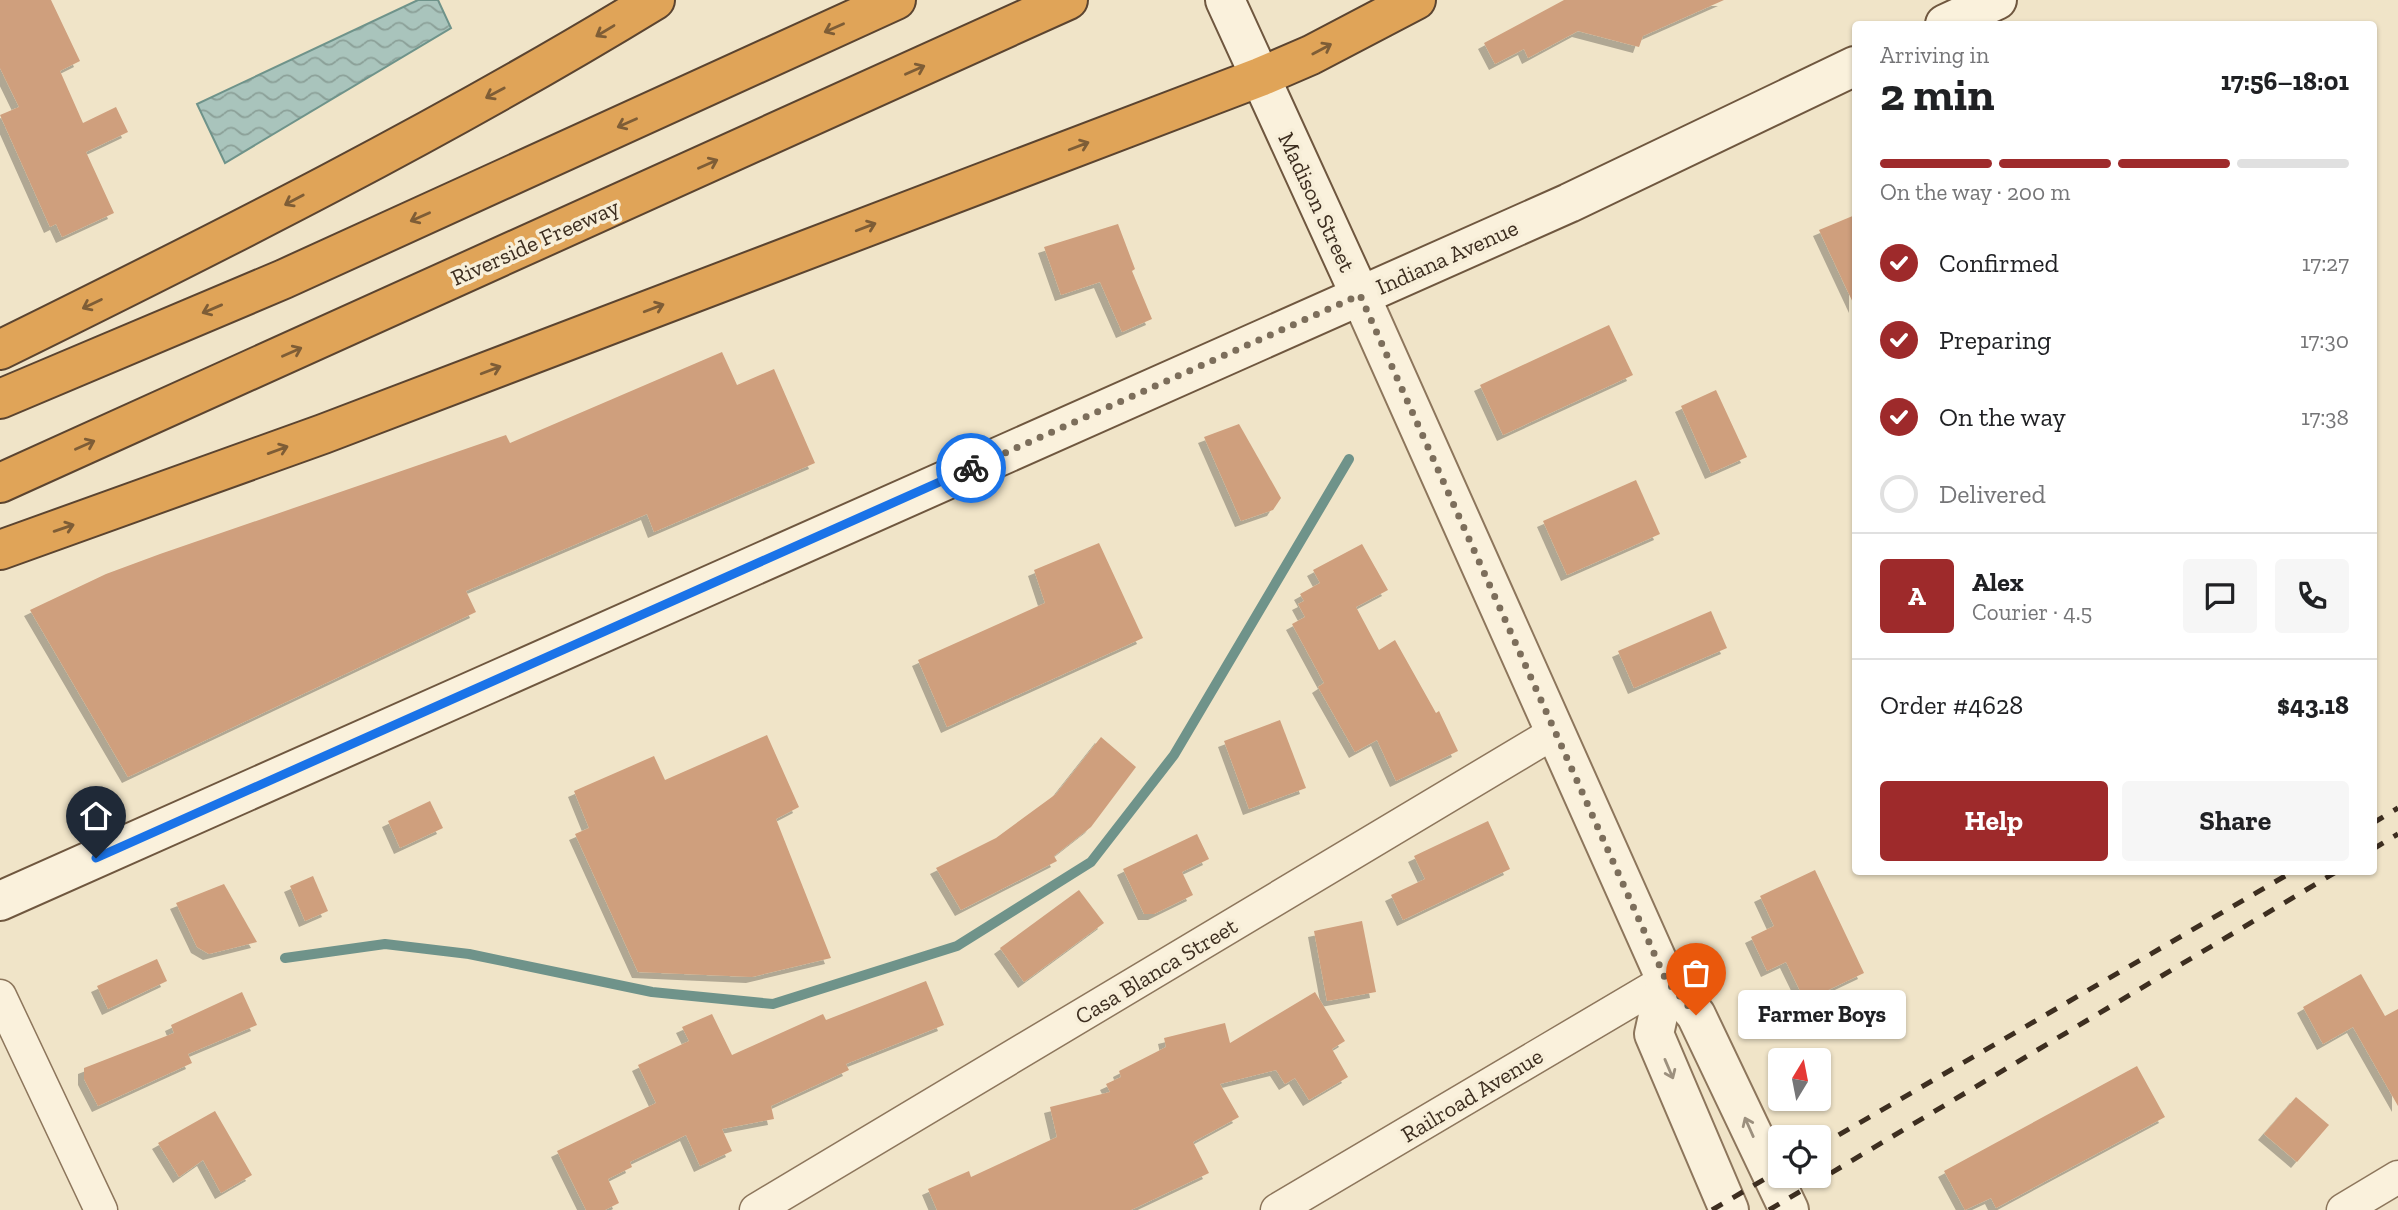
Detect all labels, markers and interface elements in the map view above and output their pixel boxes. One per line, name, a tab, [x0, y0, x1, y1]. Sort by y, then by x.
one-way arrow	[824, 22, 845, 35]
one-way arrow	[596, 24, 616, 38]
text: Arriving in	[1880, 41, 1989, 69]
one-way arrow	[1311, 42, 1332, 56]
one-way arrow	[904, 63, 925, 76]
text: 17:56–18:01	[2221, 65, 2349, 97]
text: 2 min	[1880, 67, 1995, 122]
one-way arrow	[485, 87, 506, 100]
one-way arrow	[617, 117, 638, 130]
street label: Madison Street	[1272, 128, 1362, 277]
one-way arrow	[1067, 138, 1089, 151]
one-way arrow	[697, 157, 718, 170]
text: On the way · 200 m	[1880, 178, 2070, 206]
street label: Riverside Freeway	[447, 192, 624, 292]
one-way arrow	[284, 193, 305, 207]
one-way arrow	[410, 211, 431, 224]
street label: Indiana Avenue	[1372, 213, 1522, 301]
one-way arrow	[855, 220, 877, 232]
icon: check	[1880, 244, 1918, 282]
text: Confirmed	[1939, 247, 2059, 279]
text: 17:27	[2302, 249, 2349, 277]
one-way arrow	[82, 298, 103, 312]
one-way arrow	[642, 301, 664, 314]
one-way arrow	[202, 304, 223, 317]
icon: check	[1880, 321, 1918, 359]
text: Preparing	[1939, 324, 2051, 356]
text: 17:30	[2300, 326, 2349, 354]
one-way arrow	[281, 345, 302, 358]
one-way arrow	[480, 362, 502, 375]
icon: check	[1880, 398, 1918, 436]
text: On the way	[1939, 401, 2066, 433]
text: 17:38	[2301, 403, 2349, 431]
courier	[936, 433, 1006, 503]
one-way arrow	[73, 438, 95, 451]
one-way arrow	[267, 443, 289, 456]
icon: bike	[952, 449, 990, 487]
text: Delivered	[1939, 478, 2046, 510]
one-way arrow	[53, 521, 75, 533]
button: chat	[2183, 559, 2257, 633]
button: phone	[2275, 559, 2349, 633]
text: Alex	[1972, 566, 2024, 598]
text: A	[1908, 580, 1926, 612]
text: Courier · 4.5	[1972, 598, 2092, 626]
text: Order #4628	[1880, 689, 2023, 721]
text: $43.18	[2277, 689, 2349, 721]
button: Help	[1880, 781, 2108, 861]
button: Share	[2122, 781, 2349, 861]
pin	[66, 786, 126, 858]
icon: home	[77, 797, 115, 835]
street label: Casa Blanca Street	[1070, 911, 1243, 1030]
pin	[1666, 943, 1726, 1015]
icon: bag	[1677, 954, 1715, 992]
callout: Farmer Boys	[1738, 990, 1906, 1040]
text: Farmer Boys	[1758, 1000, 1886, 1028]
street label: Railroad Avenue	[1396, 1042, 1548, 1148]
north arrow	[1768, 1048, 1830, 1111]
map controls	[1768, 1048, 1831, 1188]
one-way arrow	[1663, 1057, 1676, 1079]
one-way arrow	[1742, 1117, 1755, 1138]
button: locate	[1768, 1125, 1831, 1188]

